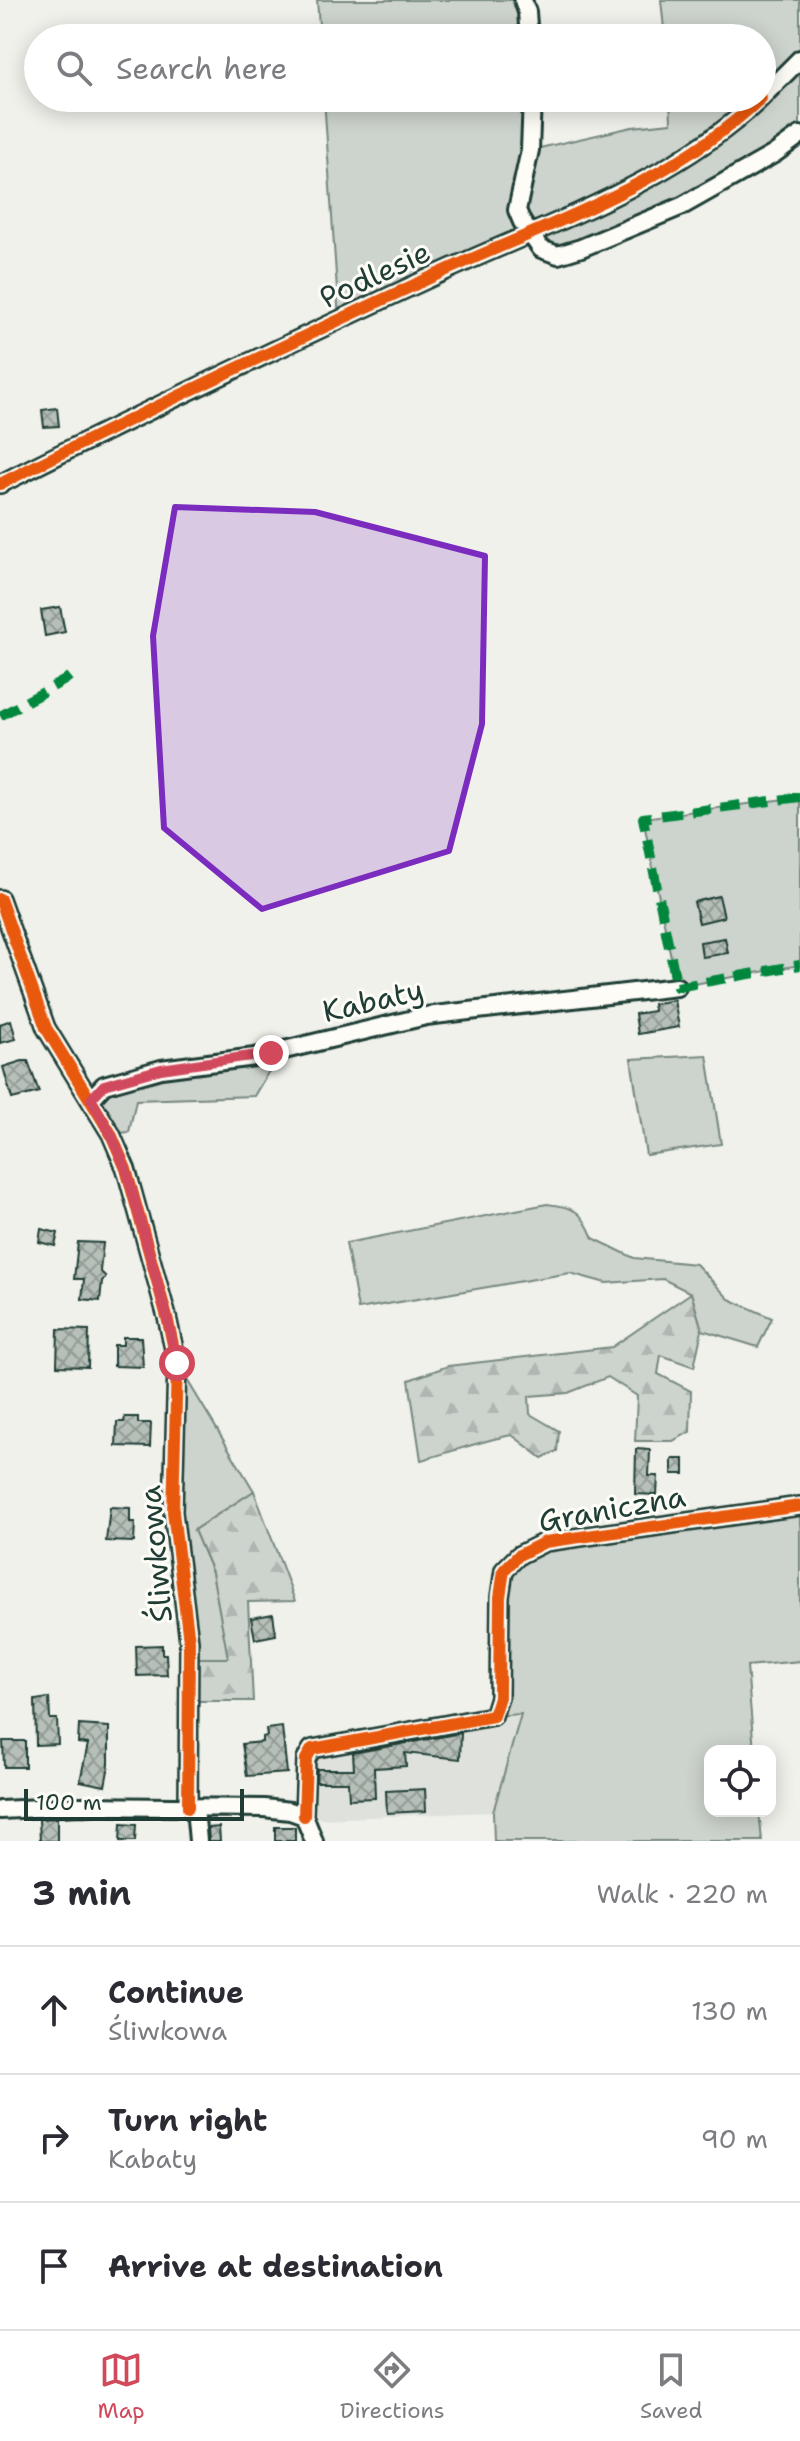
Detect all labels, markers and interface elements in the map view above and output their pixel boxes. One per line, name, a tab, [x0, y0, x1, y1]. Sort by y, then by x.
search box	[24, 24, 776, 112]
icon: search	[52, 46, 96, 90]
text: Search here	[116, 48, 287, 89]
street label: Podlesie	[313, 231, 437, 318]
street label: Kabaty	[318, 969, 428, 1032]
route end	[253, 1035, 289, 1071]
route start	[159, 1345, 195, 1381]
street label: Graniczna	[535, 1475, 689, 1542]
street label: Śliwkowa	[129, 1483, 182, 1624]
map controls	[704, 1745, 776, 1817]
button: locate	[704, 1745, 776, 1817]
scale bar	[24, 1785, 244, 1821]
text: 100 m	[36, 1788, 102, 1817]
text: 3 min	[32, 1870, 131, 1916]
text: Walk · 220 m	[596, 1876, 768, 1911]
text: Continue	[108, 1972, 244, 2013]
icon: ahead	[32, 1988, 76, 2032]
text: 130 m	[691, 1993, 768, 2028]
text: Śliwkowa	[108, 2013, 227, 2048]
text: Turn right	[108, 2100, 267, 2141]
icon: right	[32, 2116, 76, 2160]
text: 90 m	[701, 2121, 768, 2156]
text: Kabaty	[108, 2141, 197, 2176]
icon: arrive	[32, 2244, 76, 2288]
text: Arrive at destination	[108, 2246, 443, 2287]
tab: Map	[98, 2348, 145, 2425]
tab: Directions	[340, 2348, 445, 2425]
tab: Saved	[640, 2348, 702, 2425]

